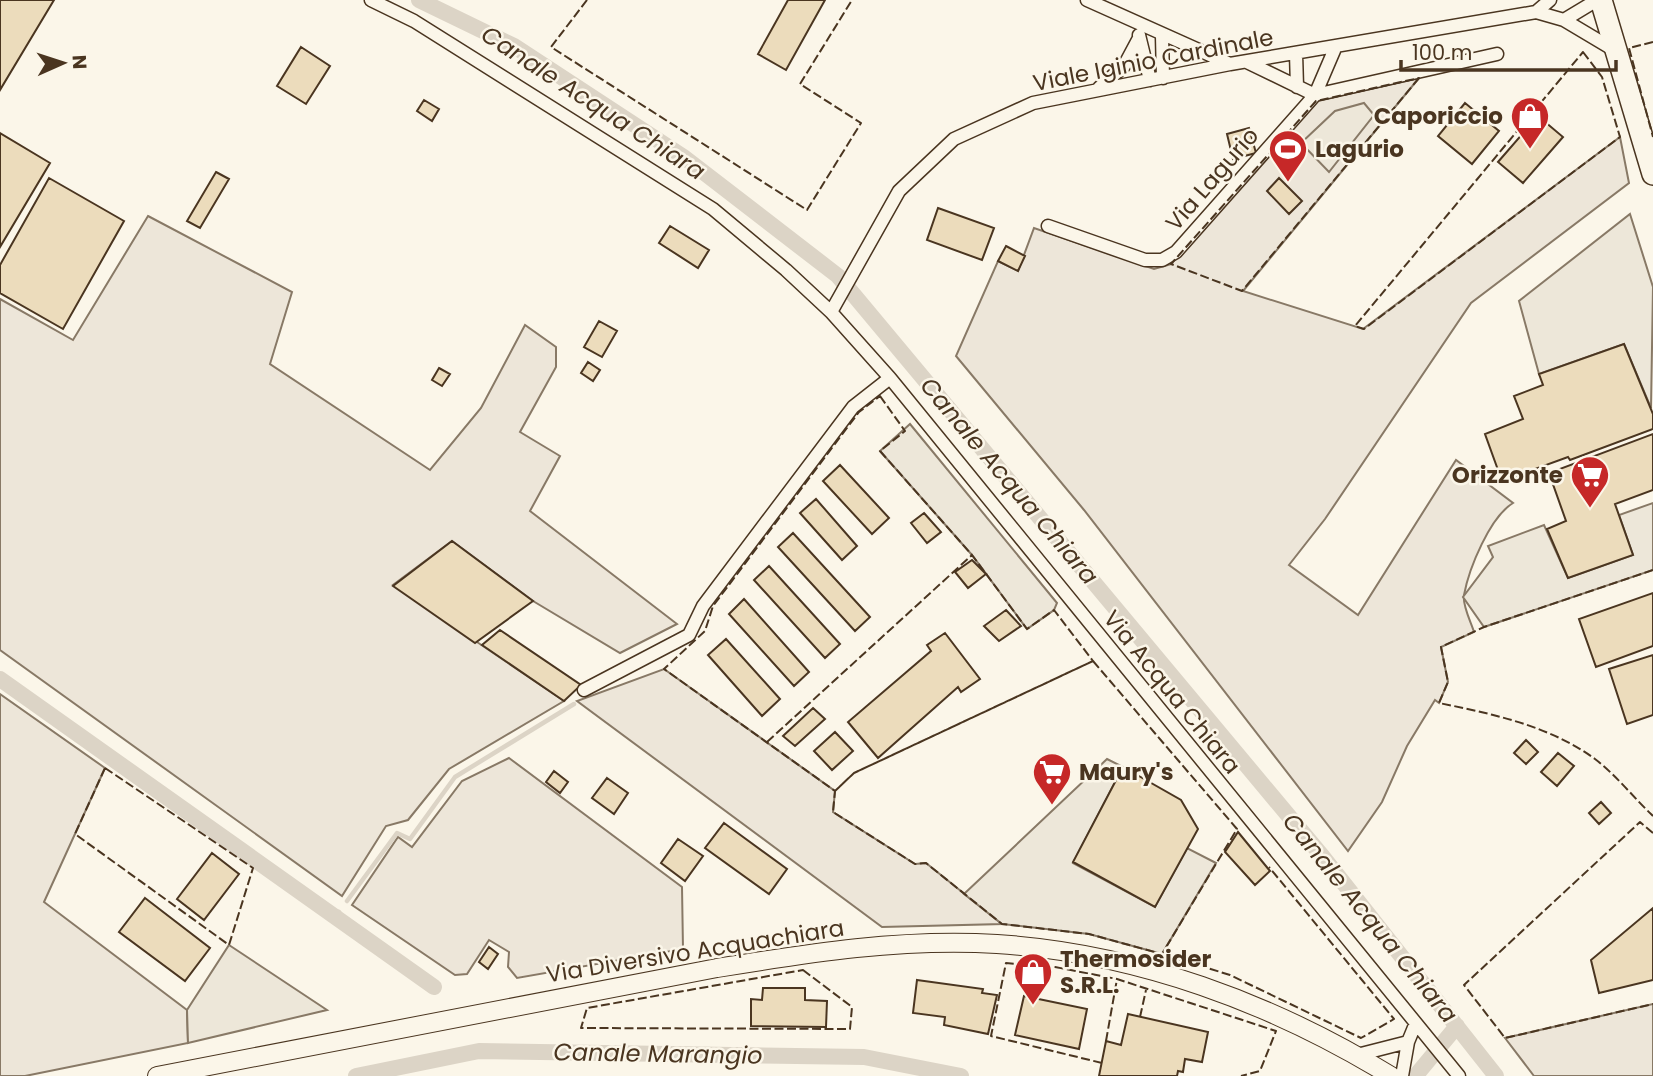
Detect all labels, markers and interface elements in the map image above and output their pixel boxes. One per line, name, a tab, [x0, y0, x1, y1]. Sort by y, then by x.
water label: Canale Acqua Chiara	[475, 18, 712, 188]
street label: Viale Iginio Cardinale	[1030, 21, 1276, 99]
north arrow	[28, 28, 98, 98]
scale bar	[1401, 28, 1616, 72]
text: 100 m	[1412, 38, 1472, 67]
text: N	[66, 54, 93, 70]
shop icon: Caporiccio	[1509, 95, 1551, 150]
place label: Caporiccio	[1374, 100, 1503, 132]
street label: Via Lagurio	[1158, 120, 1266, 238]
sports icon: Lagurio	[1267, 128, 1309, 183]
place label: Lagurio	[1315, 133, 1404, 165]
water label: Canale Acqua Chiara	[913, 370, 1106, 591]
supermarket icon: Orizzonte	[1569, 454, 1611, 509]
place label: Orizzonte	[1452, 459, 1563, 491]
street label: Via Acqua Chiara	[1096, 603, 1248, 781]
supermarket icon: Maury's	[1031, 751, 1073, 806]
place label: Maury's	[1079, 756, 1174, 788]
water label: Canale Acqua Chiara	[1275, 806, 1465, 1030]
street label: Via Diversivo Acquachiara	[544, 912, 846, 990]
place label: Thermosider S.R.L.	[1060, 943, 1212, 1001]
shop icon: Thermosider S.R.L.	[1012, 951, 1054, 1006]
water label: Canale Marangio	[553, 1035, 763, 1072]

